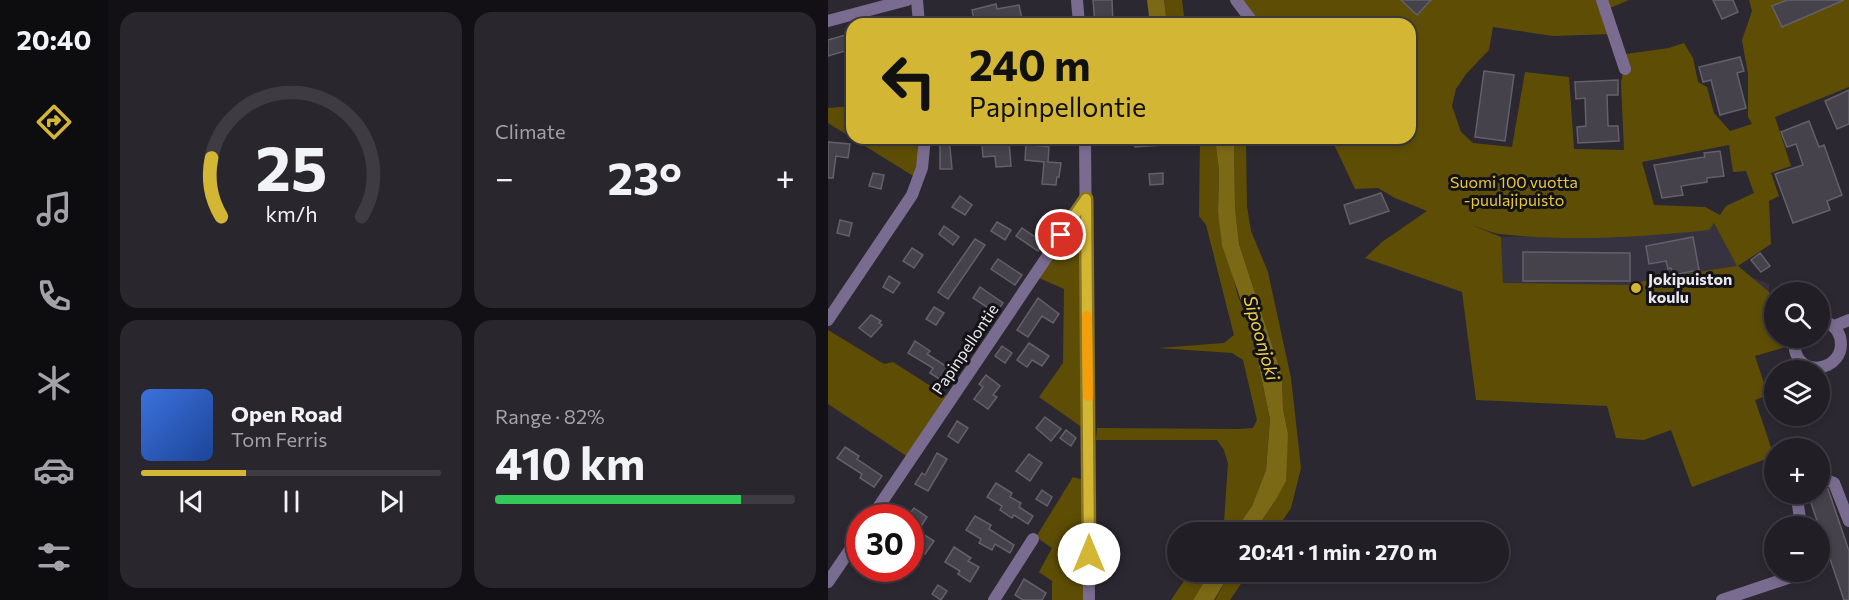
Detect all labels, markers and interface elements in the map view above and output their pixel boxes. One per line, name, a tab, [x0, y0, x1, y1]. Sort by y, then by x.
text: 20:40	[17, 23, 91, 56]
text: 240 m	[969, 38, 1091, 90]
icon: left	[870, 42, 948, 120]
text: Papinpellontie	[969, 90, 1146, 123]
icon: directions	[33, 101, 75, 143]
text: Climate	[495, 119, 565, 143]
text: 25	[255, 128, 327, 204]
text: 23°	[608, 149, 682, 204]
text: −	[495, 156, 514, 197]
text: +	[776, 156, 795, 197]
park label: Suomi 100 vuotta -puulajipuisto	[1450, 172, 1578, 209]
icon: music	[33, 188, 75, 230]
text: km/h	[265, 200, 317, 226]
pin	[1035, 209, 1086, 260]
icon: arrive	[1044, 218, 1077, 251]
place label: Jokipuiston koulu	[1648, 269, 1732, 306]
icon: phone	[33, 275, 75, 317]
marker: Jokipuiston koulu	[1629, 281, 1643, 295]
map controls	[1764, 282, 1830, 582]
button: search	[1764, 282, 1830, 348]
water label: Sipoonjoki	[1239, 293, 1285, 384]
street label: Papinpellontie	[927, 300, 1002, 398]
button: layers	[1764, 360, 1830, 426]
icon: climate	[33, 362, 75, 404]
text: Open Road	[231, 400, 342, 427]
text: Range · 82%	[495, 404, 605, 428]
text: Tom Ferris	[231, 427, 327, 451]
text: 410 km	[495, 434, 645, 489]
button: +	[1764, 438, 1830, 504]
icon: car	[33, 449, 75, 491]
icon: previous	[175, 485, 208, 518]
icon: pause	[275, 485, 308, 518]
icon: next	[375, 485, 408, 518]
speed limit sign: 30	[846, 504, 924, 582]
button: −	[1764, 516, 1830, 582]
position arrow	[1057, 522, 1121, 586]
icon: filters	[33, 536, 75, 578]
text: 20:41 · 1 min · 270 m	[1239, 538, 1437, 565]

